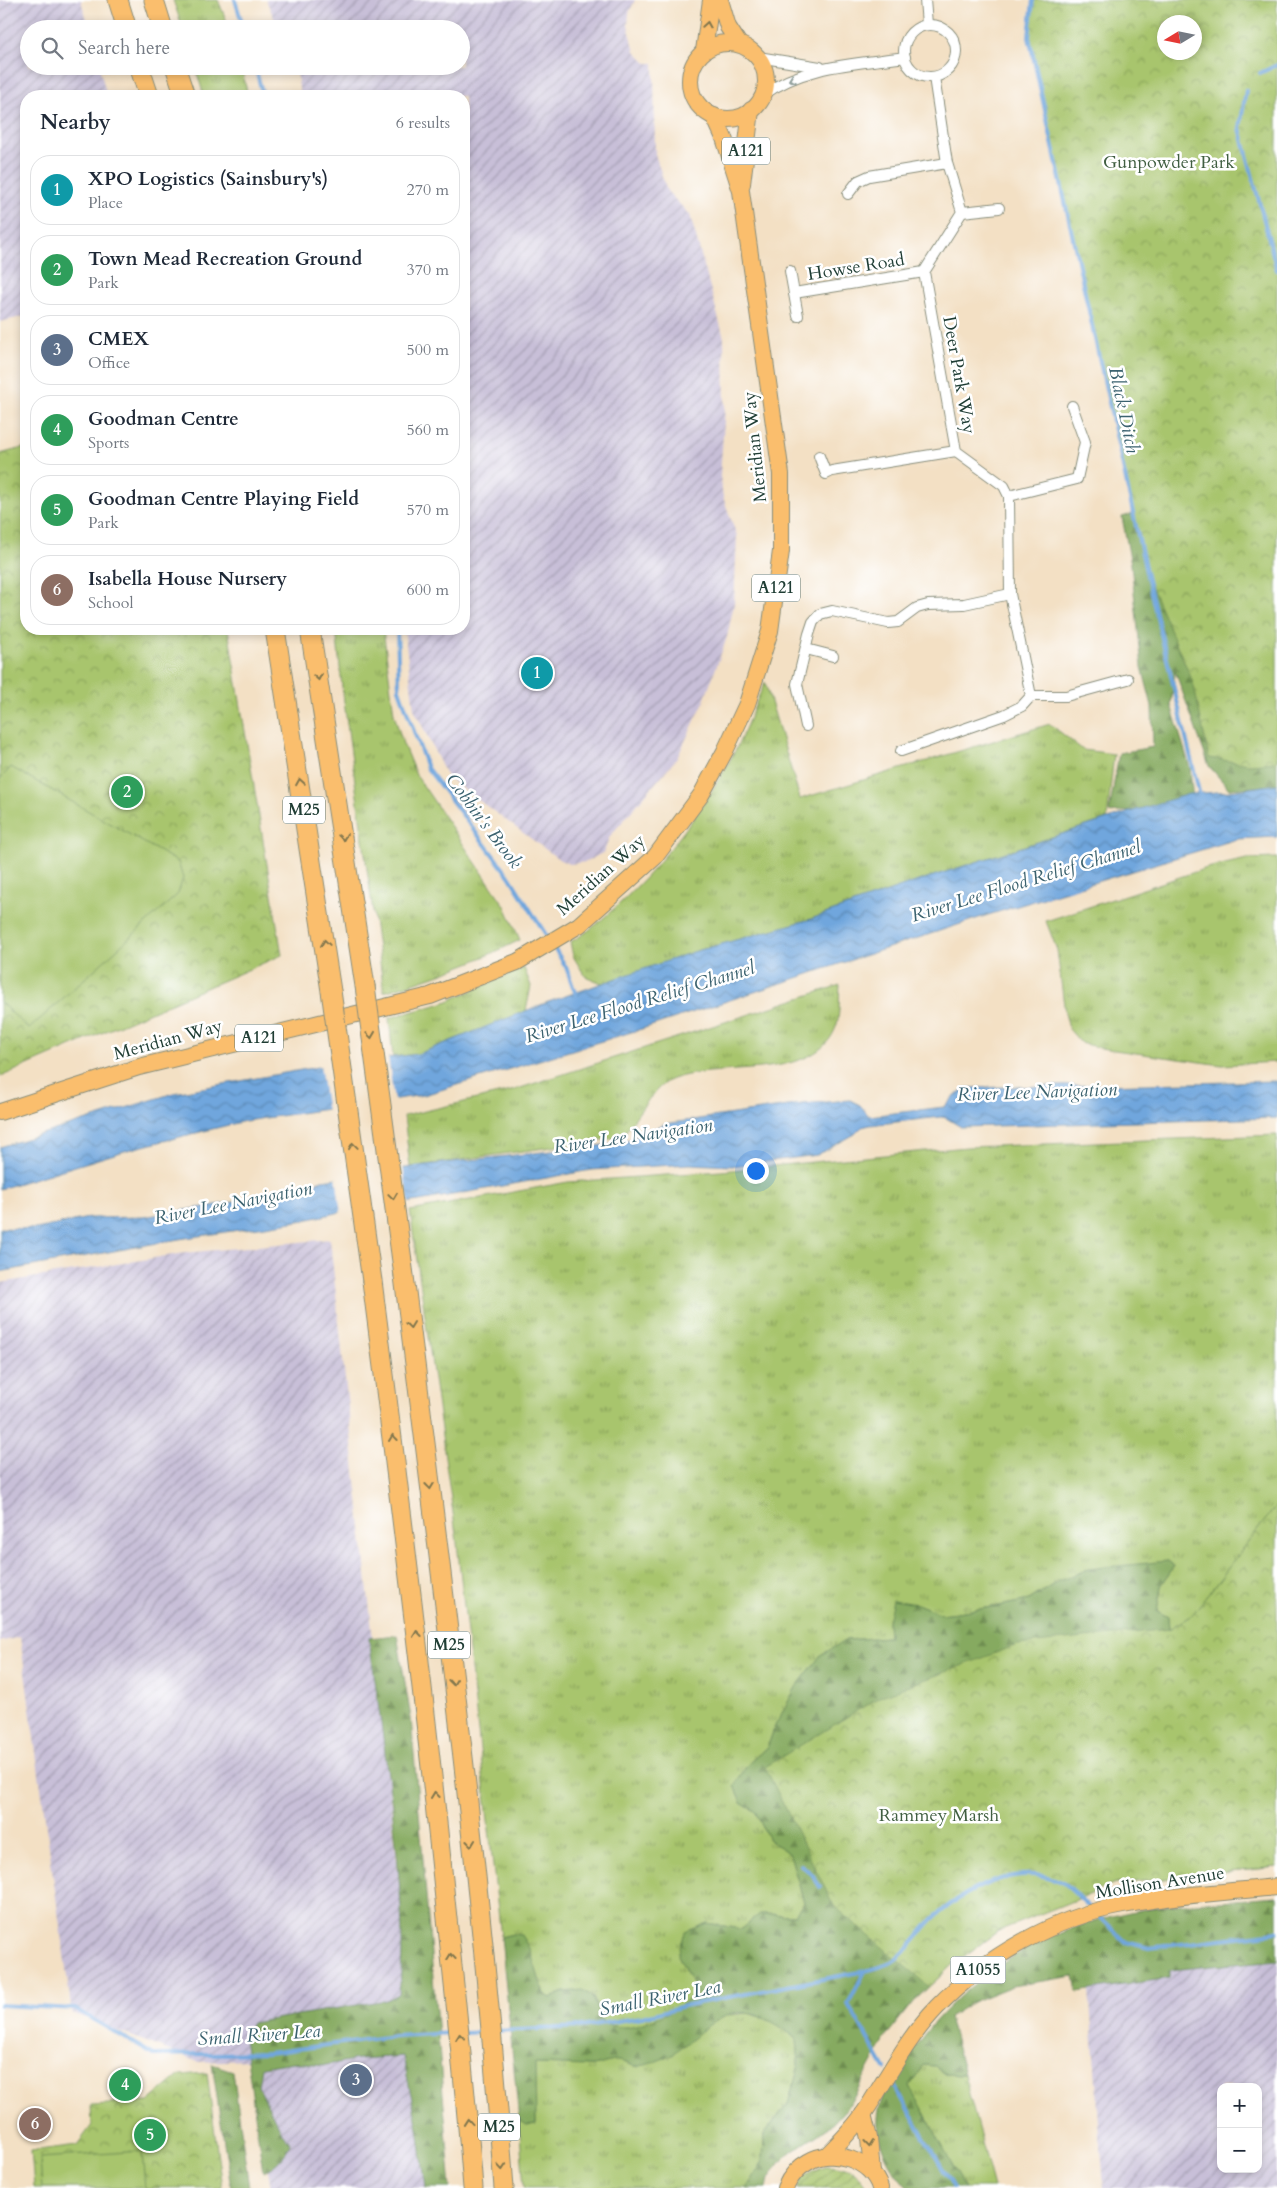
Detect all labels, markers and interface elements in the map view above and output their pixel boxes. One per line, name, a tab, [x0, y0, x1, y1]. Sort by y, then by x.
north arrow	[1157, 15, 1202, 60]
search box	[20, 20, 470, 75]
one-way arrow	[702, 21, 712, 30]
icon: search	[38, 34, 66, 62]
text: Search here	[78, 35, 170, 61]
one-way arrow	[788, 73, 797, 83]
text: Nearby	[40, 108, 111, 137]
text: 6 results	[396, 112, 450, 134]
road number: A121	[722, 138, 770, 164]
park label: Gunpowder Park	[1103, 150, 1235, 175]
text: XPO Logistics (Sainsbury's)	[88, 166, 328, 192]
text: 1	[53, 179, 61, 201]
text: 270 m	[407, 179, 449, 201]
text: Place	[88, 192, 123, 214]
text: Town Mead Recreation Ground	[88, 246, 362, 272]
street label: Howse Road	[806, 247, 907, 287]
text: 2	[53, 259, 61, 281]
text: 370 m	[407, 259, 449, 281]
text: Park	[88, 272, 119, 294]
street label: Deer Park Way	[936, 314, 982, 436]
text: CMEX	[88, 326, 149, 352]
text: 3	[53, 339, 61, 361]
text: 500 m	[407, 339, 449, 361]
text: Office	[88, 352, 130, 374]
water label: Black Ditch	[1102, 364, 1146, 456]
street label: Meridian Way	[737, 390, 773, 504]
text: Goodman Centre	[88, 406, 239, 432]
text: 4	[53, 419, 61, 441]
text: 560 m	[407, 419, 449, 441]
text: Sports	[88, 432, 129, 454]
text: Goodman Centre Playing Field	[88, 486, 359, 512]
text: 5	[53, 499, 61, 521]
text: 570 m	[407, 499, 449, 521]
text: Park	[88, 512, 119, 534]
text: Isabella House Nursery	[88, 566, 287, 592]
road number: A121	[752, 574, 800, 602]
text: 6	[53, 579, 61, 601]
text: 600 m	[407, 579, 449, 601]
text: School	[88, 592, 133, 614]
pin: 1	[521, 654, 553, 692]
one-way arrow	[312, 673, 323, 681]
water label: Cobbin's Brook	[440, 768, 529, 874]
pin: 2	[111, 773, 143, 811]
one-way arrow	[295, 778, 306, 786]
road number: M25	[283, 796, 325, 824]
street label: Meridian Way	[551, 828, 651, 922]
one-way arrow	[338, 833, 348, 842]
water label: River Lee Flood Relief Channel	[908, 833, 1145, 928]
one-way arrow	[320, 938, 330, 947]
water label: River Lee Flood Relief Channel	[522, 954, 759, 1049]
street label: Meridian Way	[111, 1013, 226, 1066]
road number: A121	[235, 1024, 283, 1052]
one-way arrow	[365, 1031, 376, 1039]
water label: River Lee Navigation	[957, 1076, 1118, 1108]
water label: River Lee Navigation	[552, 1112, 715, 1160]
one-way arrow	[348, 1141, 359, 1149]
your location	[743, 1158, 769, 1184]
water label: River Lee Navigation	[152, 1175, 315, 1231]
one-way arrow	[387, 1192, 398, 1200]
one-way arrow	[404, 1321, 415, 1329]
one-way arrow	[388, 1434, 399, 1442]
one-way arrow	[424, 1482, 435, 1490]
one-way arrow	[412, 1630, 423, 1638]
road number: M25	[428, 1632, 470, 1658]
one-way arrow	[447, 1678, 458, 1686]
one-way arrow	[430, 1791, 441, 1799]
park label: Rammey Marsh	[879, 1803, 999, 1828]
one-way arrow	[466, 1840, 477, 1848]
street label: Mollison Avenue	[1094, 1860, 1226, 1906]
one-way arrow	[446, 1953, 457, 1961]
road number: A1055	[950, 1956, 1006, 1984]
water label: Small River Lea	[597, 1973, 723, 2023]
water label: Small River Lea	[197, 2018, 322, 2052]
one-way arrow	[455, 2033, 466, 2041]
pin: 3	[340, 2061, 372, 2099]
pin: 4	[109, 2066, 141, 2104]
map controls	[1217, 2083, 1262, 2173]
button: +	[1217, 2083, 1262, 2128]
pin: 6	[19, 2105, 51, 2143]
road number: M25	[478, 2114, 520, 2140]
pin: 5	[134, 2116, 166, 2154]
one-way arrow	[462, 2118, 473, 2126]
button: −	[1217, 2128, 1262, 2173]
one-way arrow	[863, 2140, 874, 2148]
one-way arrow	[497, 2164, 508, 2172]

